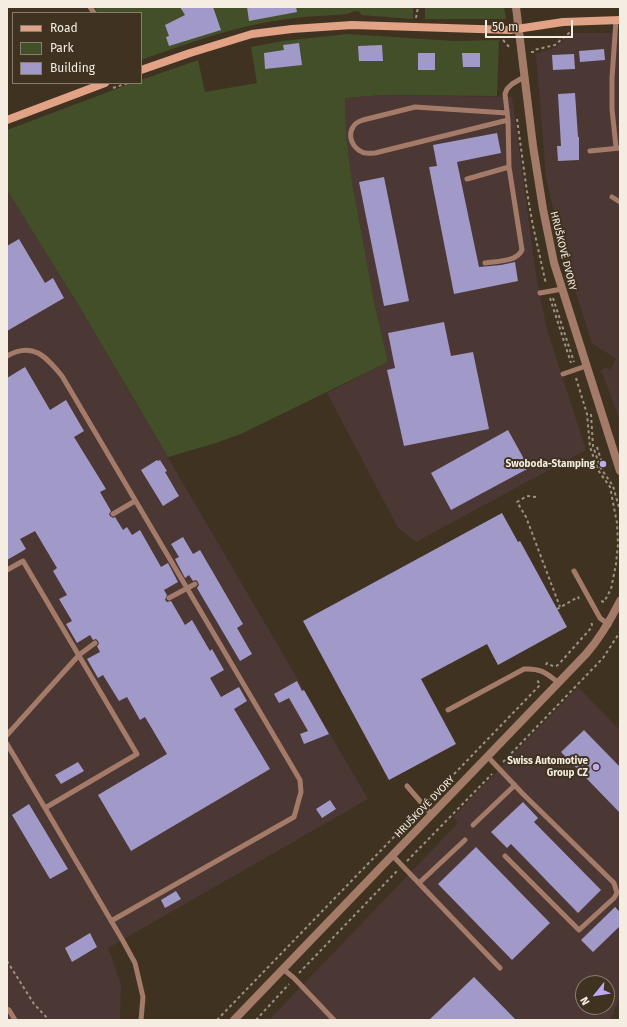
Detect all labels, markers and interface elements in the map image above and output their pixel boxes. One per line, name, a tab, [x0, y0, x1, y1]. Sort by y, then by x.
legend	[12, 12, 142, 84]
scale bar	[487, 12, 575, 38]
text: 50 m	[492, 20, 518, 34]
text: Road	[50, 21, 78, 35]
text: Park	[50, 41, 74, 55]
text: Building	[50, 61, 95, 75]
street label: HRUŠKOVÉ DVORY	[547, 210, 579, 292]
place label: Swoboda-Stamping	[506, 458, 595, 470]
marker: Swoboda-Stamping	[598, 459, 608, 469]
place label: Swiss Automotive Group CZ	[507, 755, 588, 778]
marker: Swiss Automotive Group CZ	[591, 762, 601, 772]
street label: HRUŠKOVÉ DVORY	[393, 774, 457, 840]
north arrow	[575, 975, 615, 1015]
text: N	[578, 994, 592, 1007]

